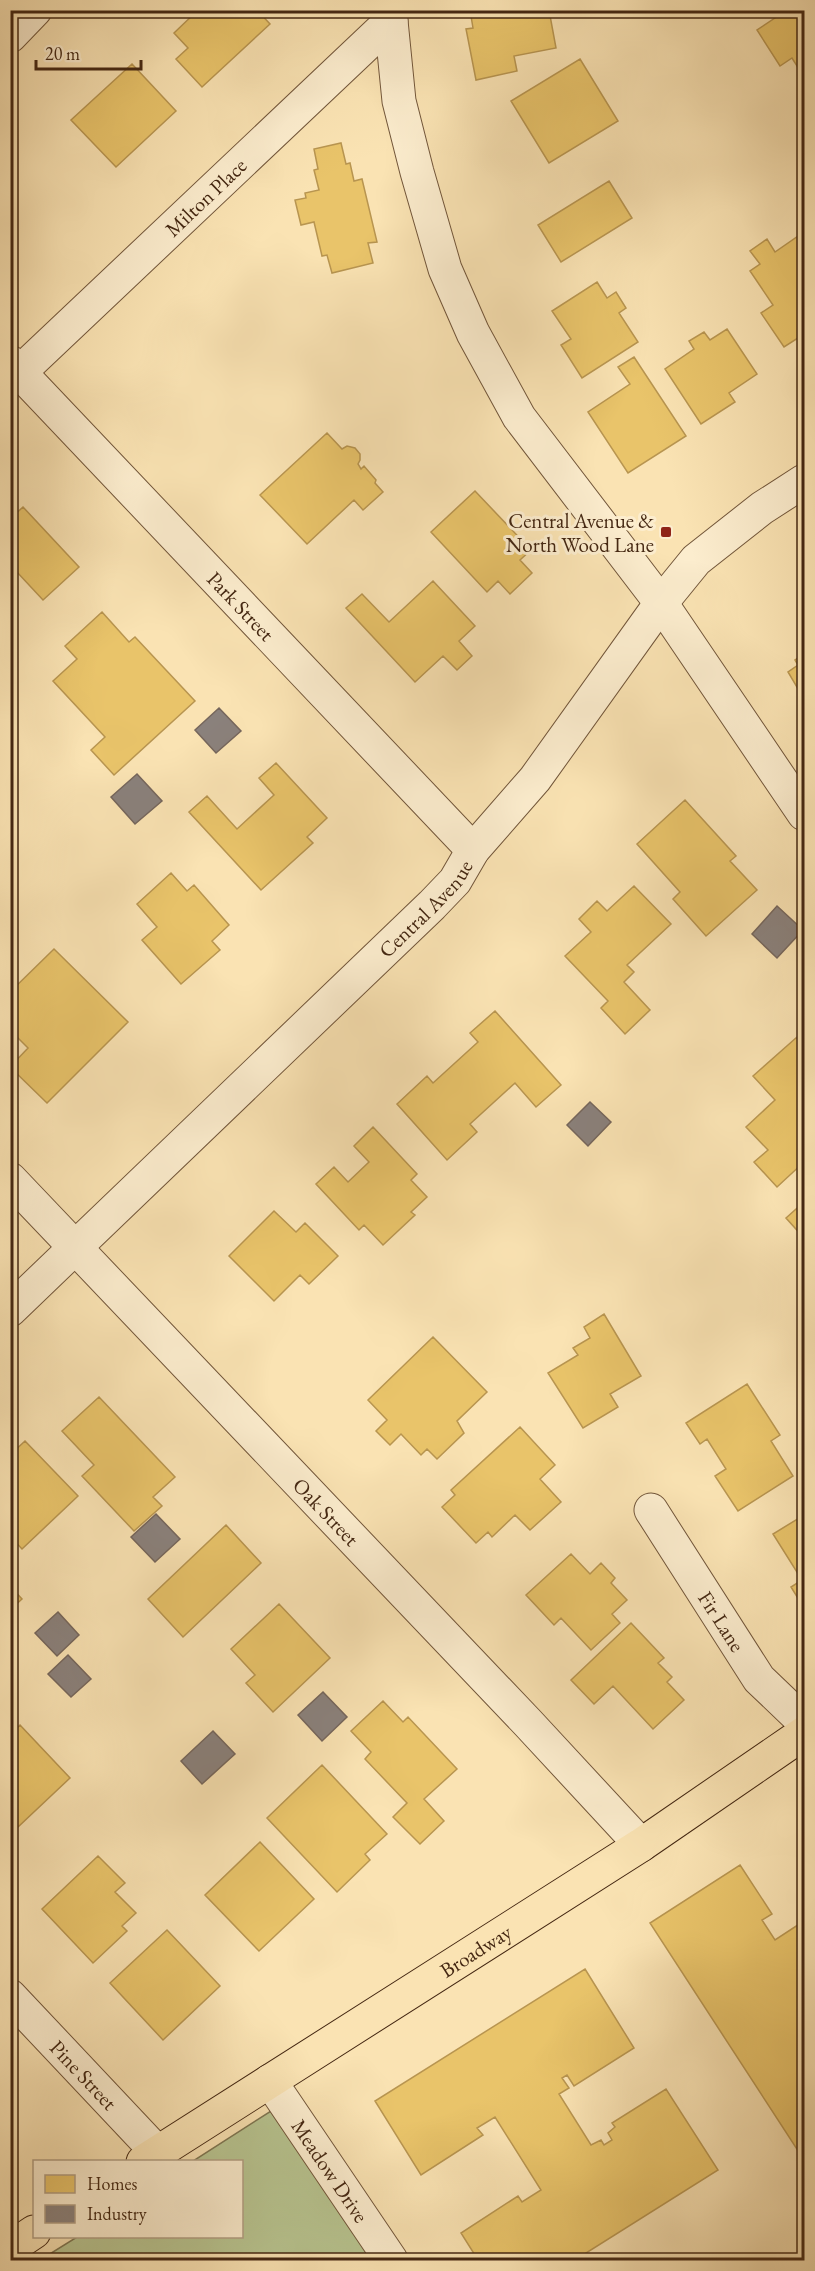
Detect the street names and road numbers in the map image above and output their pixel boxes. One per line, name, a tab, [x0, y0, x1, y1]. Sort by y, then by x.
street label: Milton Place	[159, 152, 252, 242]
street label: Park Street	[202, 565, 281, 647]
street label: Central Avenue	[372, 855, 478, 963]
street label: Oak Street	[288, 1471, 366, 1552]
street label: Fir Lane	[693, 1586, 752, 1657]
street label: Broadway	[434, 1917, 517, 1983]
street label: Pine Street	[45, 2034, 124, 2116]
street label: Meadow Drive	[286, 2113, 375, 2227]

